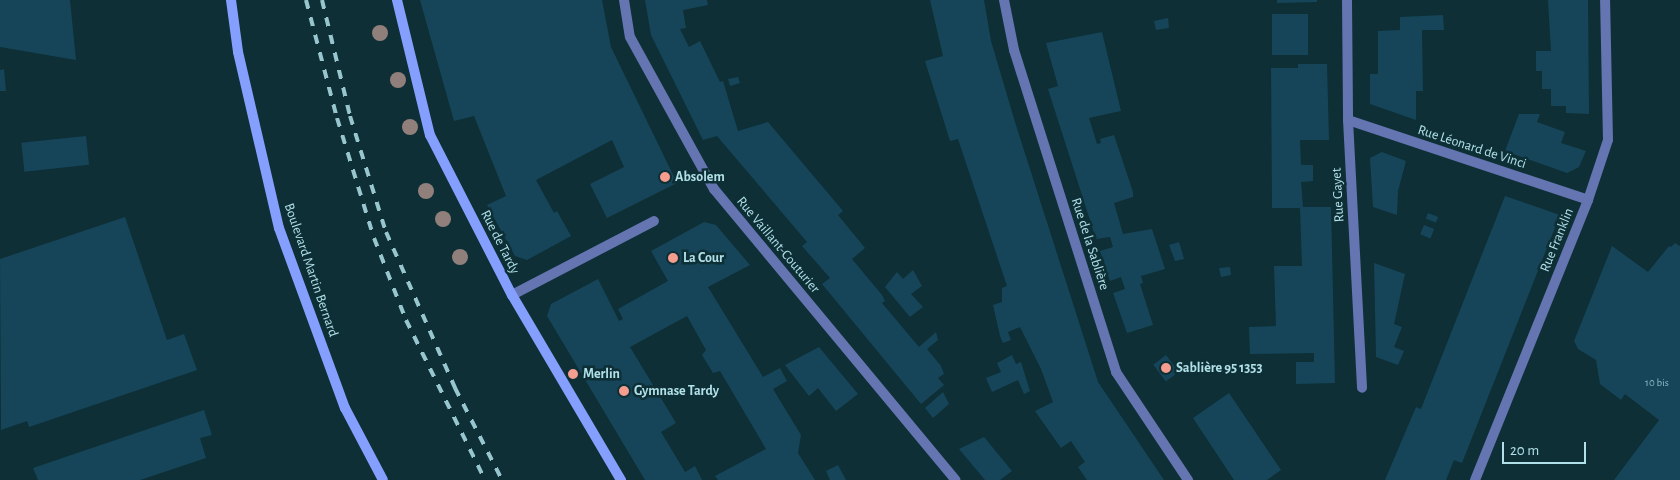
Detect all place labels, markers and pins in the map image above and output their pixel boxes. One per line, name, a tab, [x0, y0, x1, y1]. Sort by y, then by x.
place label: Absolem	[675, 169, 725, 185]
marker: Absolem	[659, 171, 671, 183]
place label: La Cour	[683, 250, 724, 266]
marker: La Cour	[667, 252, 679, 264]
place label: Sablière 95 1353	[1176, 360, 1262, 376]
marker: Sablière 95 1353	[1160, 362, 1172, 374]
place label: Merlin	[583, 366, 620, 382]
marker: Merlin	[567, 368, 579, 380]
place label: Gymnase Tardy	[634, 383, 719, 399]
marker: Gymnase Tardy	[618, 385, 630, 397]

